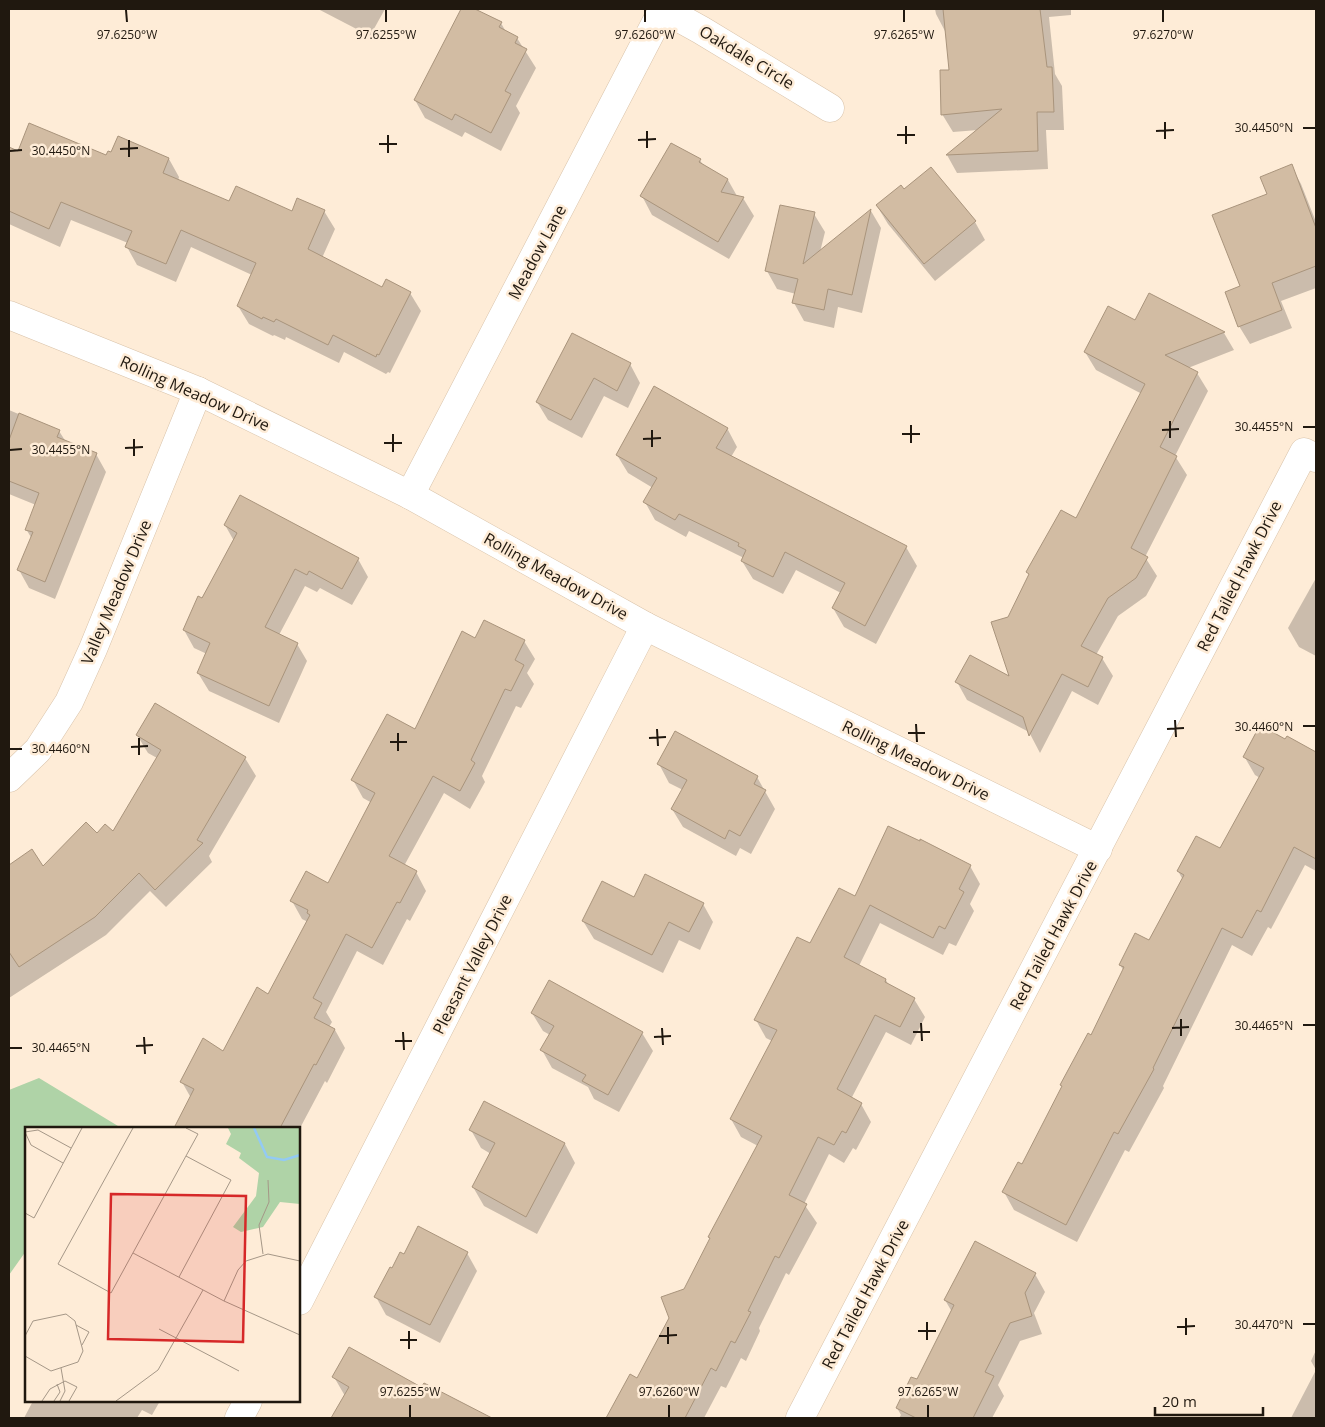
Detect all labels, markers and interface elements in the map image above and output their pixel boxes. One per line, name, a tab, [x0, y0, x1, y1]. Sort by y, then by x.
street label: Oakdale Circle	[695, 20, 799, 94]
text: 97.6250°W	[97, 26, 157, 43]
text: 97.6255°W	[356, 26, 416, 43]
text: 97.6260°W	[615, 26, 675, 43]
text: 97.6265°W	[874, 26, 934, 43]
text: 97.6270°W	[1133, 26, 1193, 43]
text: 30.4450°N	[1235, 119, 1293, 136]
text: 30.4450°N	[32, 142, 90, 159]
street label: Meadow Lane	[503, 201, 571, 303]
street label: Rolling Meadow Drive	[117, 350, 273, 436]
text: 30.4455°N	[1235, 418, 1293, 435]
text: 30.4455°N	[32, 441, 90, 458]
street label: Red Tailed Hawk Drive	[1191, 497, 1287, 655]
street label: Valley Meadow Drive	[76, 516, 156, 668]
street label: Rolling Meadow Drive	[480, 527, 632, 625]
street label: Rolling Meadow Drive	[839, 715, 993, 805]
text: 30.4460°N	[1235, 718, 1293, 735]
text: 30.4460°N	[32, 740, 90, 757]
street label: Red Tailed Hawk Drive	[1004, 856, 1102, 1014]
street label: Pleasant Valley Drive	[427, 890, 517, 1038]
text: 30.4465°N	[1235, 1017, 1293, 1034]
text: 30.4465°N	[32, 1039, 90, 1056]
inset map	[25, 1127, 300, 1402]
street label: Red Tailed Hawk Drive	[816, 1215, 914, 1373]
text: 30.4470°N	[1235, 1316, 1293, 1333]
text: 97.6255°W	[380, 1383, 440, 1400]
text: 97.6260°W	[639, 1383, 699, 1400]
text: 97.6265°W	[898, 1383, 958, 1400]
scale bar	[1155, 1384, 1262, 1416]
text: 20 m	[1162, 1391, 1197, 1411]

